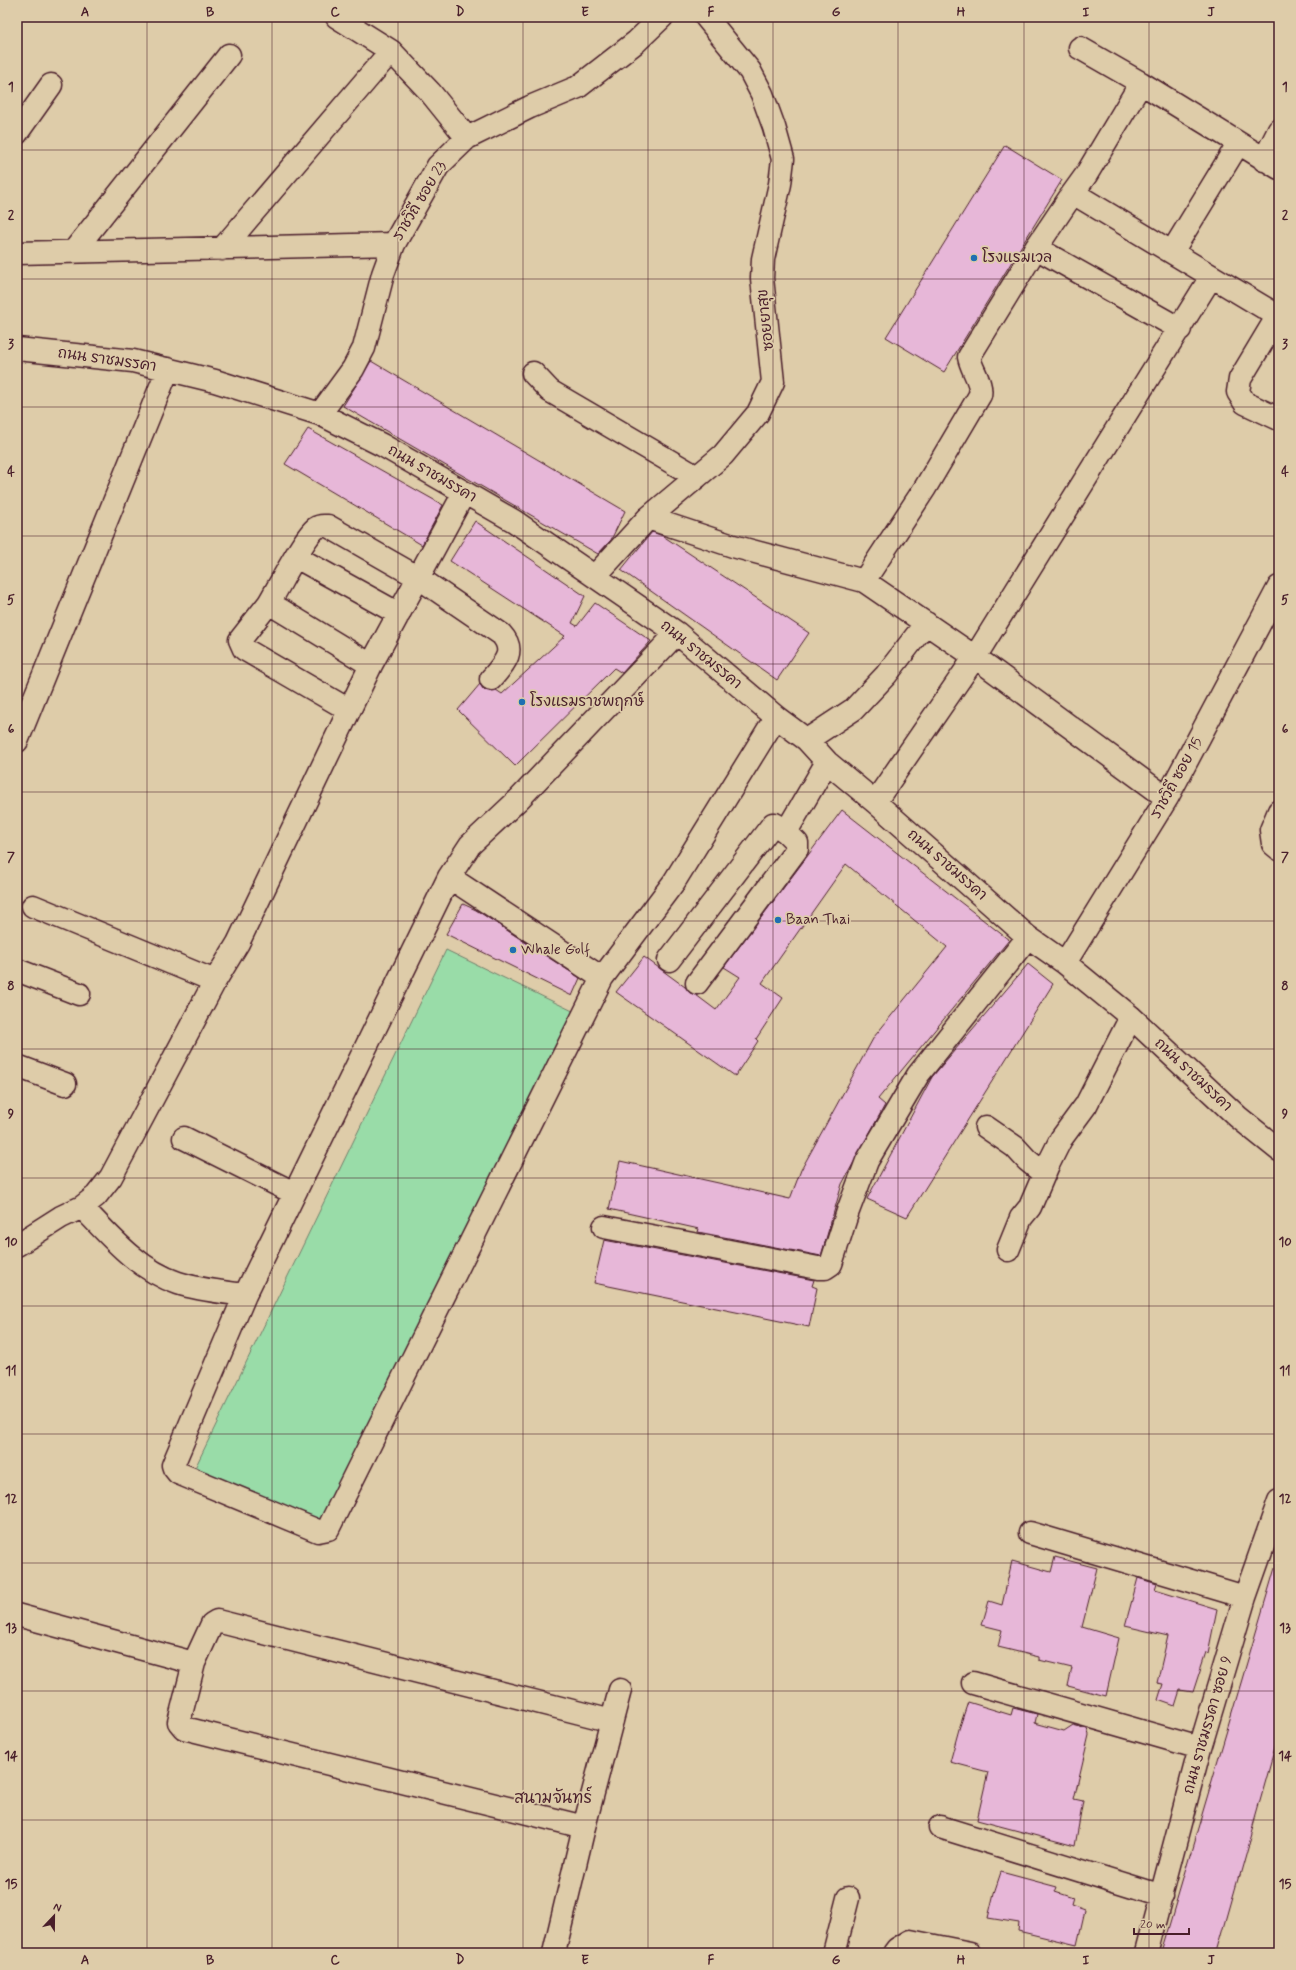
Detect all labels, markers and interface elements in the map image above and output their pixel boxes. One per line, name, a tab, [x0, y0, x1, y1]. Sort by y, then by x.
text: A	[81, 4, 89, 21]
text: B	[206, 4, 215, 21]
text: C	[330, 4, 340, 21]
text: D	[456, 4, 465, 21]
text: E	[581, 4, 589, 21]
text: F	[708, 4, 715, 21]
text: G	[832, 4, 841, 21]
text: H	[957, 4, 966, 21]
text: I	[1083, 4, 1090, 21]
text: J	[1207, 4, 1215, 21]
text: 1	[8, 79, 14, 96]
text: 1	[1282, 79, 1288, 96]
street label: ราชวิถี ซอย 23	[388, 158, 452, 244]
text: 2	[8, 207, 15, 224]
text: 2	[1282, 207, 1289, 224]
place label: โรงแรมเวล	[982, 247, 1052, 268]
marker: โรงแรมเวล	[969, 253, 979, 263]
street label: ซอยยาสุข	[753, 288, 779, 352]
text: 3	[8, 336, 14, 353]
text: 3	[1282, 336, 1288, 353]
street label: ถนน ราชมรรคา	[56, 343, 158, 377]
street label: ถนน ราชมรรคา	[384, 440, 480, 508]
text: 4	[7, 464, 15, 481]
text: 4	[1281, 464, 1289, 481]
text: 5	[7, 592, 15, 609]
text: 5	[1281, 592, 1289, 609]
street label: ถนน ราชมรรคา	[656, 616, 746, 694]
place label: โรงแรมราชพฤกษ์	[530, 691, 644, 712]
marker: โรงแรมราชพฤกษ์	[517, 697, 527, 707]
text: 6	[8, 721, 15, 738]
text: 6	[1282, 721, 1289, 738]
street label: ราชวิถี ซอย 15	[1146, 734, 1208, 822]
street label: ถนน ราชมรรคา	[903, 825, 991, 905]
text: 7	[7, 849, 15, 866]
text: 7	[1281, 849, 1289, 866]
place label: Baan Thai	[786, 910, 850, 930]
marker: Baan Thai	[773, 915, 783, 925]
place label: Whale Golf	[521, 940, 590, 960]
marker: Whale Golf	[508, 945, 518, 955]
text: 8	[7, 978, 15, 995]
text: 8	[1281, 978, 1289, 995]
street label: ถนน ราชมรรคา	[1150, 1034, 1236, 1116]
text: 9	[8, 1106, 15, 1123]
text: 9	[1282, 1106, 1289, 1123]
text: 10	[4, 1234, 18, 1251]
text: 10	[1278, 1234, 1292, 1251]
text: 11	[5, 1363, 17, 1380]
text: 11	[1279, 1363, 1291, 1380]
text: 12	[5, 1491, 17, 1508]
text: 12	[1279, 1491, 1291, 1508]
text: 13	[5, 1620, 17, 1637]
text: 13	[1279, 1620, 1291, 1637]
street label: ถนน ราชมรรคา ซอย 9	[1179, 1654, 1237, 1796]
text: 14	[4, 1748, 18, 1765]
text: 14	[1278, 1748, 1292, 1765]
district label: สนามจันทร์	[514, 1786, 593, 1809]
text: 15	[5, 1876, 17, 1893]
text: 15	[1279, 1876, 1291, 1893]
north arrow	[34, 1896, 74, 1936]
text: N	[51, 1900, 63, 1916]
scale bar	[1134, 1910, 1189, 1936]
text: 20 m	[1140, 1917, 1166, 1933]
text: A	[81, 1952, 89, 1969]
text: B	[206, 1952, 215, 1969]
text: C	[330, 1952, 340, 1969]
text: D	[456, 1952, 465, 1969]
text: E	[581, 1952, 589, 1969]
text: F	[708, 1952, 715, 1969]
text: G	[832, 1952, 841, 1969]
text: H	[957, 1952, 966, 1969]
text: I	[1083, 1952, 1090, 1969]
text: J	[1207, 1952, 1215, 1969]

